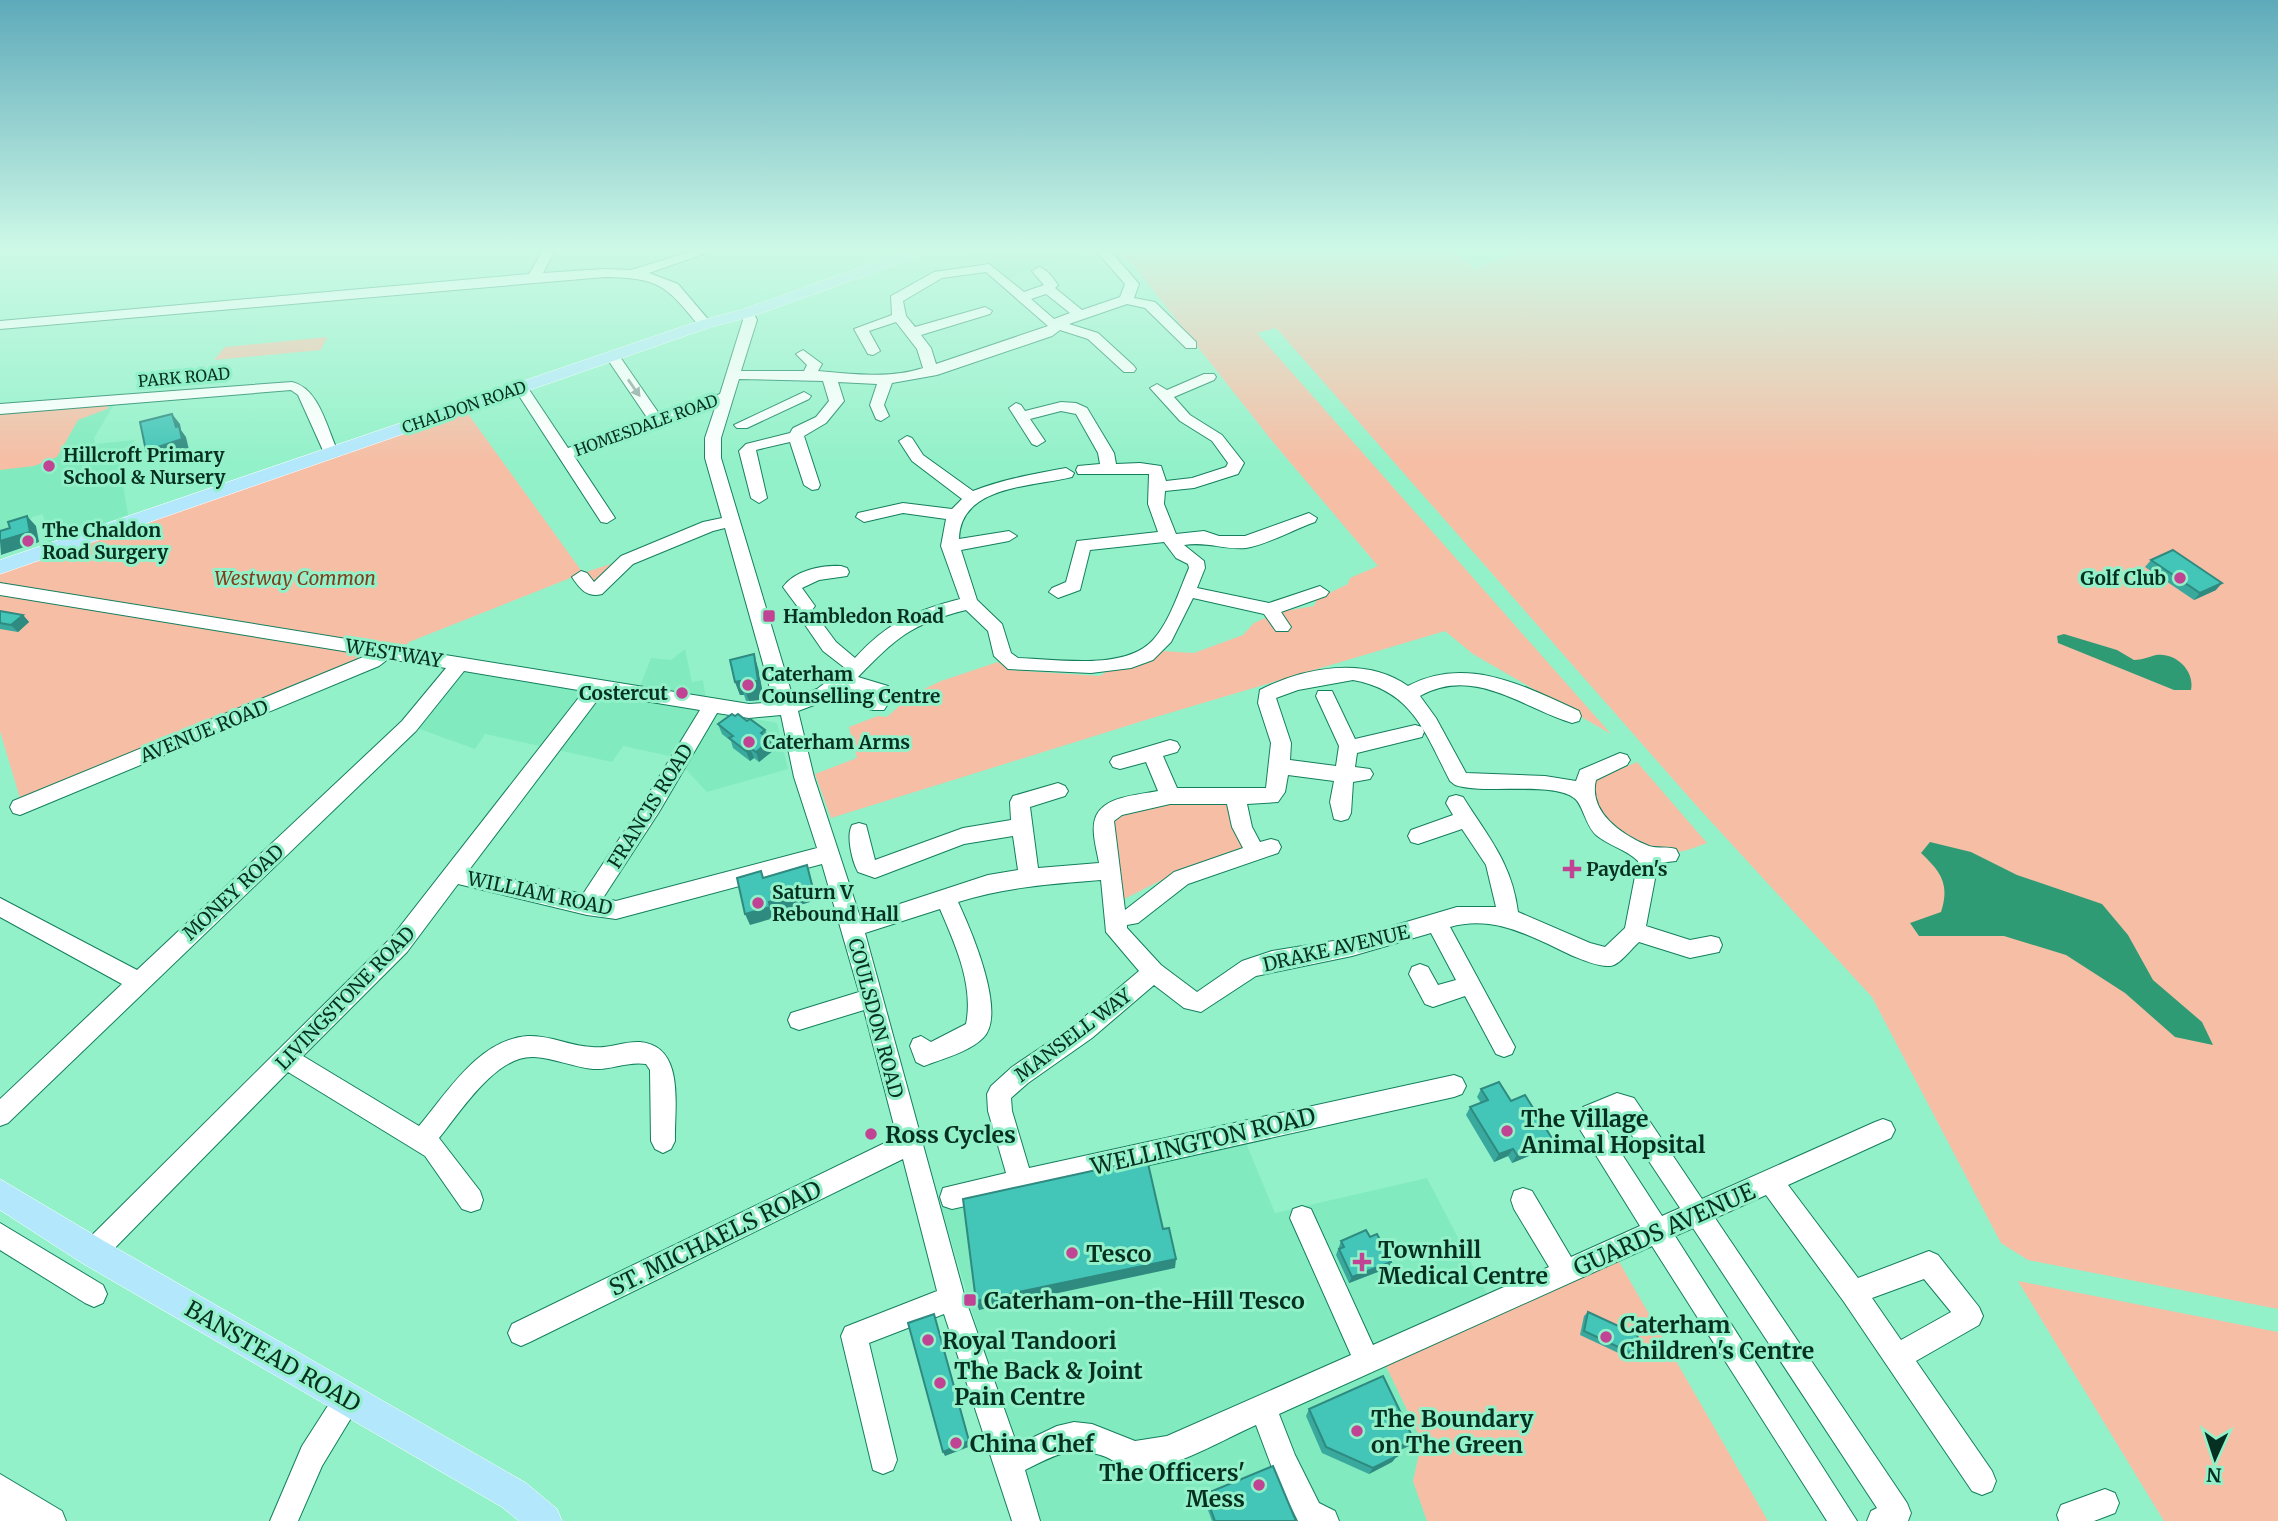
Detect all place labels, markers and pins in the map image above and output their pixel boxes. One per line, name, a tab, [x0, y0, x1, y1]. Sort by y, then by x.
place label: Hillcroft Primary School & Nursery	[63, 443, 226, 489]
marker: Hillcroft Primary School & Nursery	[41, 458, 57, 474]
place label: The Chaldon Road Surgery	[42, 518, 169, 564]
marker: The Chaldon Road Surgery	[20, 533, 36, 549]
place label: Golf Club	[2080, 566, 2166, 590]
marker: Golf Club	[2172, 570, 2188, 586]
place label: Hambledon Road	[783, 604, 944, 628]
marker: Hambledon Road	[761, 608, 777, 624]
place label: Caterham Counselling Centre	[762, 662, 940, 708]
marker: Caterham Counselling Centre	[740, 677, 756, 693]
place label: Costercut	[579, 681, 668, 705]
marker: Costercut	[674, 685, 690, 701]
place label: Caterham Arms	[763, 730, 910, 754]
marker: Caterham Arms	[741, 734, 757, 750]
place label: Payden's	[1586, 857, 1668, 881]
marker: Payden's	[1564, 861, 1580, 877]
place label: Saturn V Rebound Hall	[772, 880, 899, 926]
marker: Saturn V Rebound Hall	[750, 895, 766, 911]
place label: The Village Animal Hopsital	[1520, 1104, 1706, 1159]
place label: Ross Cycles	[885, 1120, 1016, 1149]
marker: The Village Animal Hopsital	[1499, 1123, 1515, 1139]
marker: Ross Cycles	[863, 1126, 879, 1142]
place label: Townhill Medical Centre	[1378, 1235, 1548, 1290]
place label: Tesco	[1086, 1239, 1152, 1268]
marker: Tesco	[1064, 1245, 1080, 1261]
marker: Townhill Medical Centre	[1352, 1252, 1372, 1272]
place label: Caterham-on-the-Hill Tesco	[984, 1286, 1305, 1315]
marker: Caterham-on-the-Hill Tesco	[962, 1292, 978, 1308]
place label: Caterham Children's Centre	[1620, 1310, 1814, 1365]
place label: Royal Tandoori	[942, 1326, 1117, 1355]
marker: Caterham Children's Centre	[1598, 1329, 1614, 1345]
marker: Royal Tandoori	[920, 1332, 936, 1348]
place label: The Back & Joint Pain Centre	[954, 1356, 1143, 1411]
marker: The Back & Joint Pain Centre	[932, 1375, 948, 1391]
place label: The Boundary on The Green	[1371, 1404, 1534, 1459]
marker: The Boundary on The Green	[1349, 1423, 1365, 1439]
place label: China Chef	[970, 1429, 1095, 1458]
marker: China Chef	[948, 1435, 964, 1451]
place label: The Officers' Mess	[1099, 1458, 1245, 1513]
marker: The Officers' Mess	[1251, 1477, 1267, 1493]

